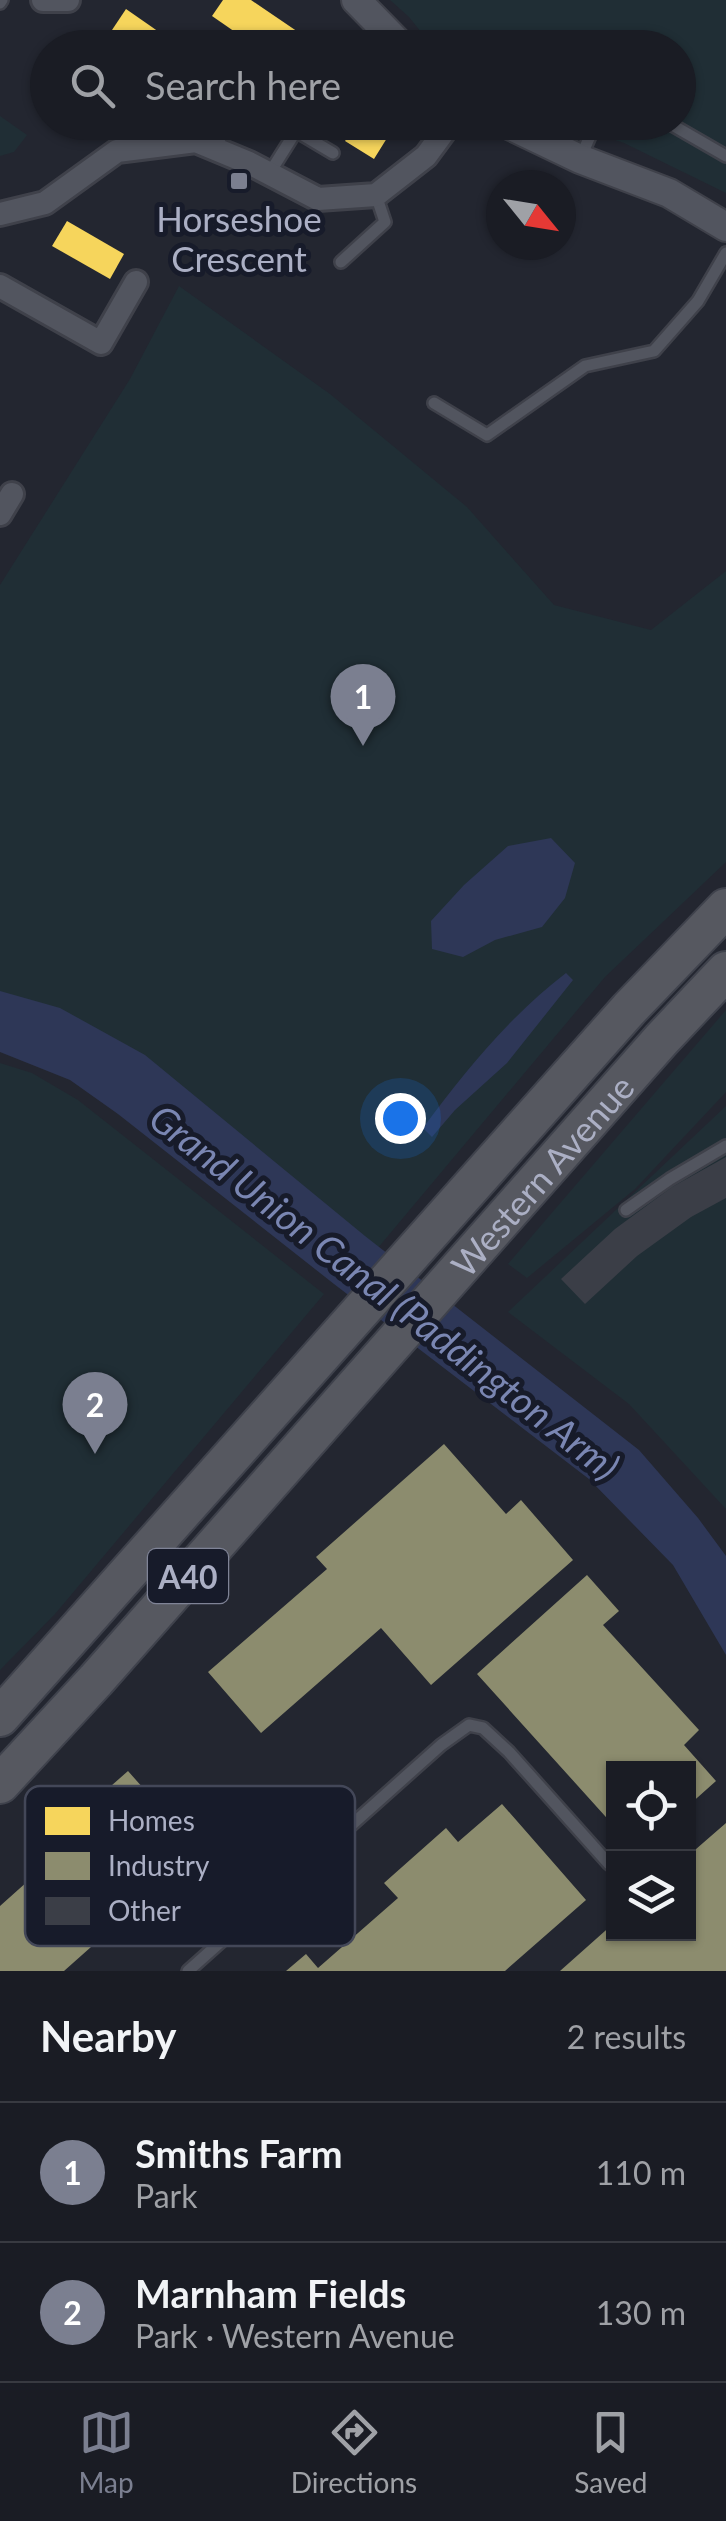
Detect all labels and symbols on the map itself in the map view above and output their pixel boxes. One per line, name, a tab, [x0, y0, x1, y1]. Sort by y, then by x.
marker: Horseshoe Crescent	[228, 170, 250, 192]
north arrow	[486, 170, 576, 260]
place label: Horseshoe Crescent	[156, 197, 322, 279]
pin: 1	[330, 664, 396, 746]
street label: Western Avenue	[442, 1066, 642, 1285]
water label: Grand Union Canal (Paddington Arm)	[141, 1093, 629, 1489]
your location	[375, 1093, 426, 1144]
pin: 2	[62, 1372, 128, 1454]
road number: A40	[148, 1549, 228, 1603]
legend	[25, 1786, 355, 1946]
text: Homes	[108, 1803, 195, 1837]
text: Industry	[108, 1848, 210, 1882]
text: Other	[108, 1893, 181, 1927]

